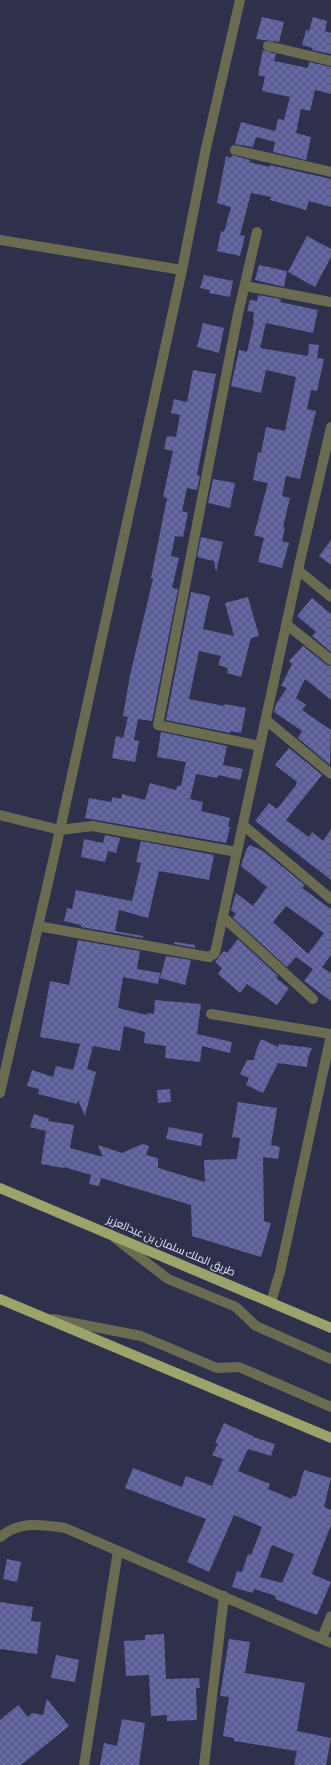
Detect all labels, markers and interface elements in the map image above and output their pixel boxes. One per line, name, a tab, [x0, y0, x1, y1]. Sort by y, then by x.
street label: طريق الملك سلمان بن عبدالعزيز	[104, 1214, 237, 1279]

